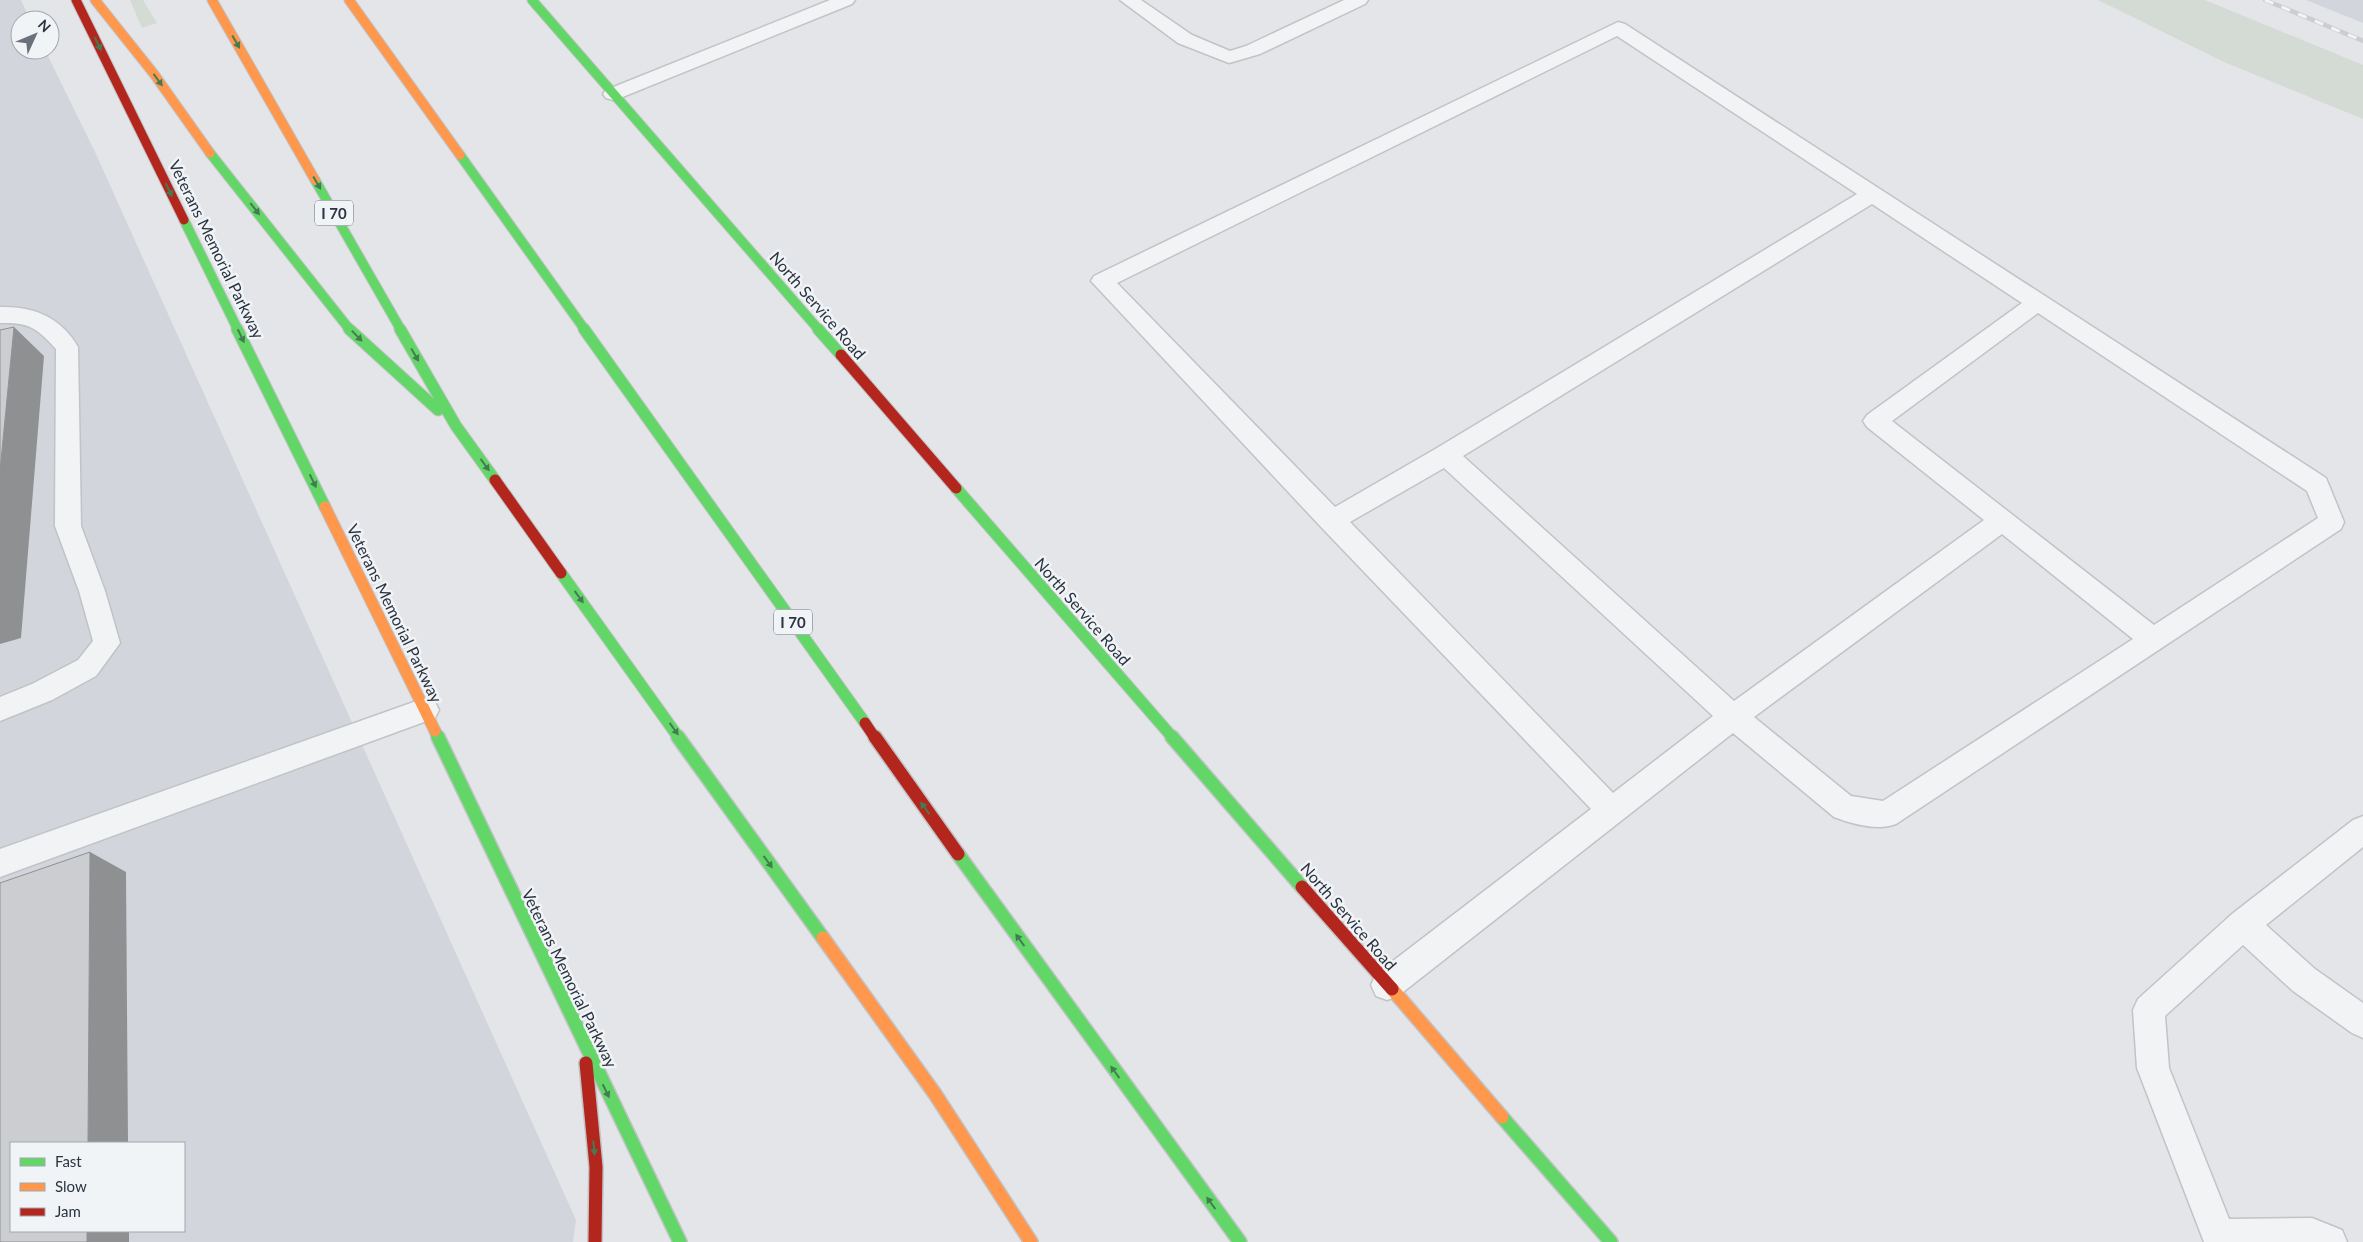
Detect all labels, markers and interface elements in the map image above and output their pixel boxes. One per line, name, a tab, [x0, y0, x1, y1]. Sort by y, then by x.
north arrow	[10, 10, 60, 60]
text: N	[35, 16, 55, 35]
one-way arrow	[232, 36, 241, 49]
one-way arrow	[94, 37, 102, 51]
one-way arrow	[153, 73, 163, 87]
street label: Veterans Memorial Parkway	[165, 157, 269, 342]
one-way arrow	[313, 176, 321, 191]
one-way arrow	[166, 183, 174, 197]
road number: I 70	[315, 200, 353, 226]
one-way arrow	[250, 203, 261, 216]
street label: North Service Road	[766, 247, 870, 363]
one-way arrow	[237, 328, 245, 343]
one-way arrow	[351, 330, 363, 342]
one-way arrow	[411, 348, 420, 361]
one-way arrow	[479, 458, 490, 471]
one-way arrow	[308, 474, 317, 489]
street label: Veterans Memorial Parkway	[343, 521, 447, 706]
street label: North Service Road	[1031, 553, 1135, 669]
one-way arrow	[574, 590, 584, 604]
road number: I 70	[774, 610, 812, 634]
one-way arrow	[669, 723, 679, 736]
one-way arrow	[920, 801, 930, 815]
one-way arrow	[763, 855, 773, 868]
street label: North Service Road	[1297, 858, 1401, 974]
street label: Veterans Memorial Parkway	[518, 886, 622, 1071]
one-way arrow	[1015, 933, 1025, 947]
one-way arrow	[1111, 1065, 1121, 1078]
one-way arrow	[602, 1084, 610, 1098]
one-way arrow	[591, 1140, 599, 1156]
legend	[10, 1142, 185, 1232]
text: Fast	[55, 1152, 82, 1170]
text: Slow	[55, 1177, 87, 1195]
one-way arrow	[1206, 1196, 1216, 1210]
text: Jam	[55, 1202, 81, 1220]

